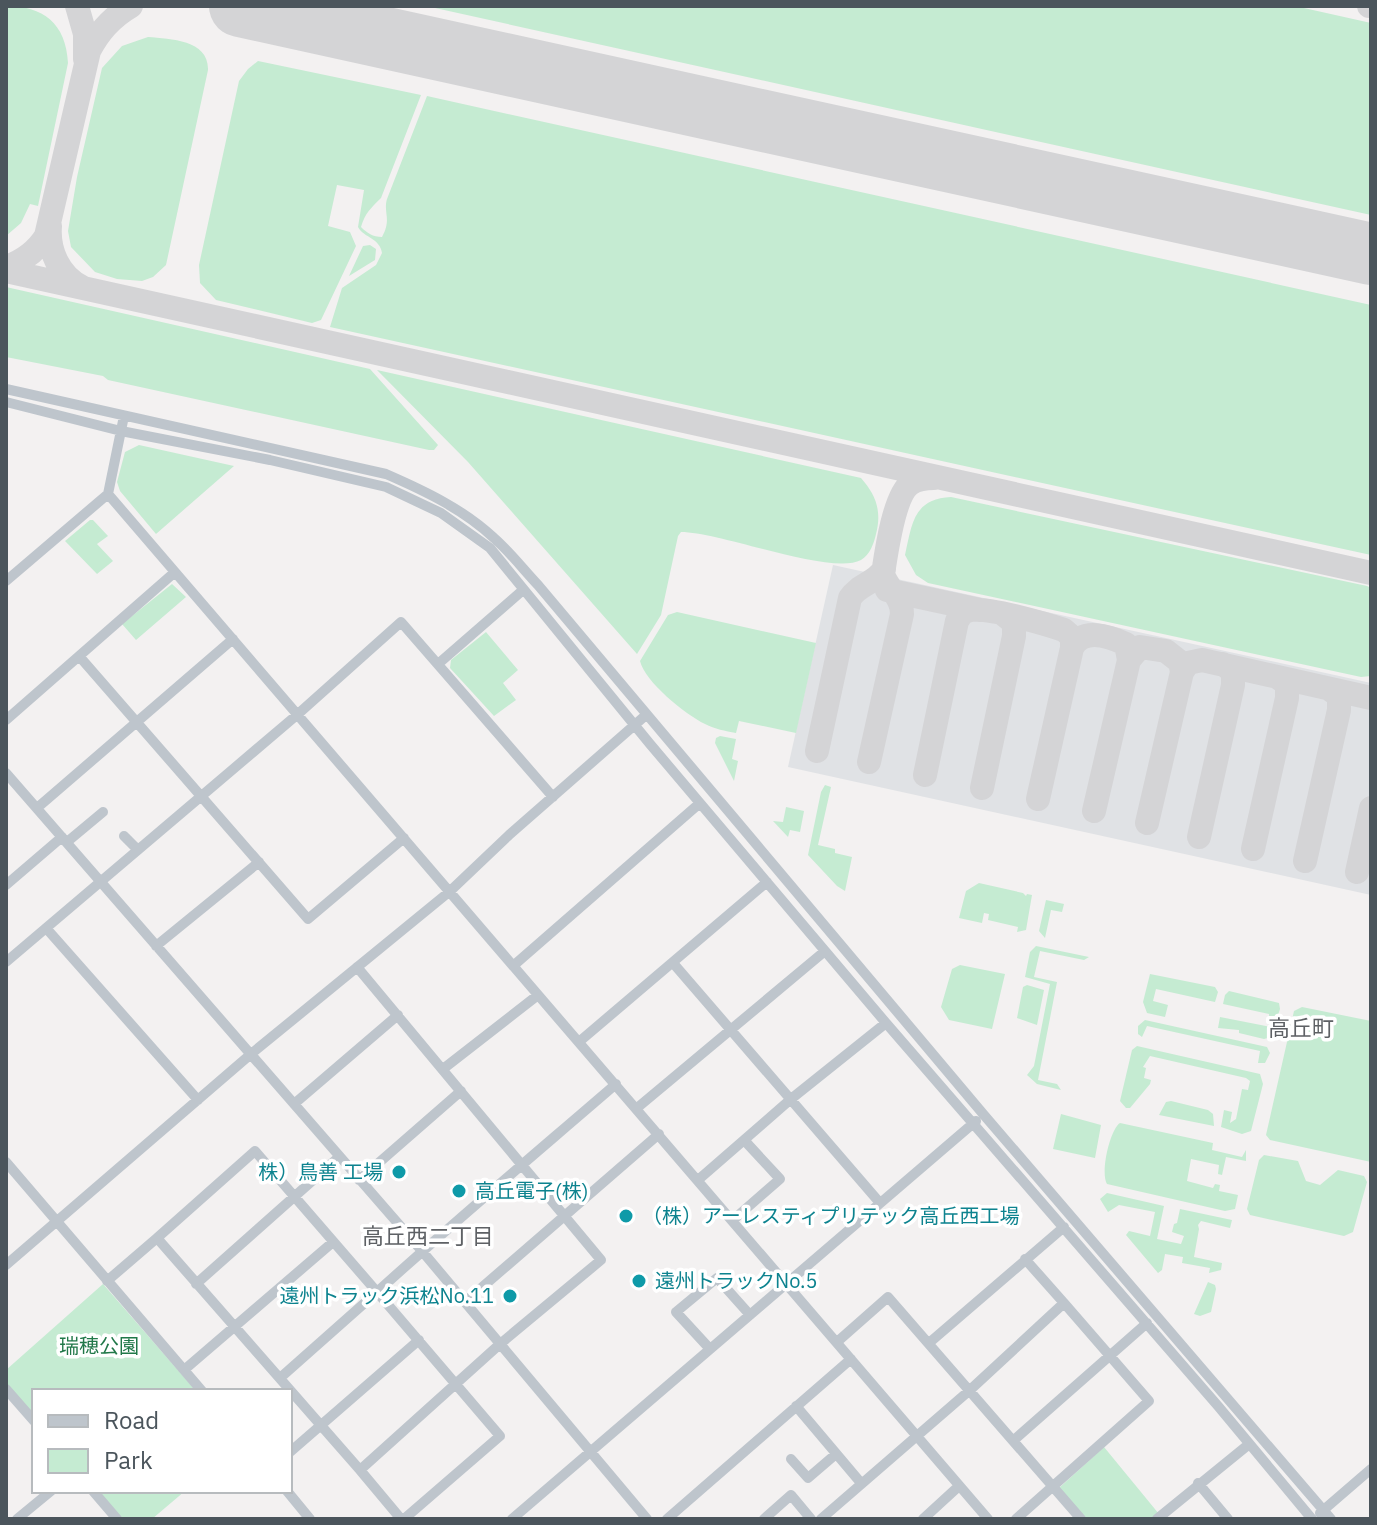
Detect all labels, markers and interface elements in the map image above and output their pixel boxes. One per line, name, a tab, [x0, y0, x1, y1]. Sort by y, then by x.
district label: 高丘町	[1268, 1013, 1334, 1042]
place label: 株）鳥善 工場	[258, 1158, 383, 1185]
marker: 株）鳥善 工場	[390, 1163, 408, 1181]
place label: 高丘電子(株)	[475, 1177, 588, 1204]
marker: 高丘電子(株)	[450, 1182, 468, 1200]
place label: （株）アーレスティプリテック高丘西工場	[642, 1202, 1020, 1229]
marker: （株）アーレスティプリテック高丘西工場	[617, 1207, 635, 1225]
district label: 高丘西二丁目	[362, 1221, 494, 1250]
place label: 遠州トラックNo.5	[655, 1267, 817, 1294]
marker: 遠州トラックNo.5	[630, 1272, 648, 1290]
place label: 遠州トラック浜松No.11	[280, 1282, 494, 1309]
marker: 遠州トラック浜松No.11	[501, 1287, 519, 1305]
park label: 瑞穂公園	[59, 1332, 139, 1359]
legend	[32, 1389, 292, 1493]
text: Road	[104, 1404, 159, 1436]
text: Park	[104, 1444, 153, 1476]

